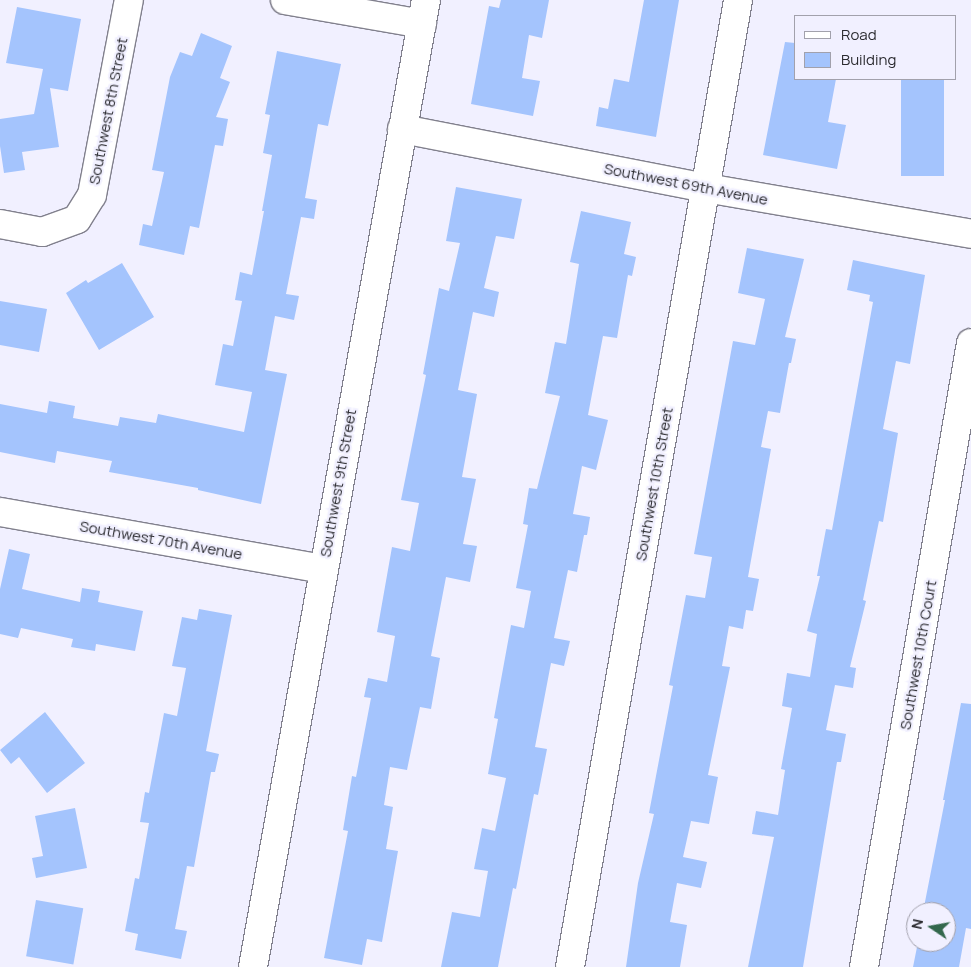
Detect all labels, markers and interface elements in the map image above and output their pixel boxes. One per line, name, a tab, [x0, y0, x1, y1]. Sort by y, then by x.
legend	[794, 15, 956, 80]
text: Road	[841, 24, 877, 45]
street label: Southwest 8th Street	[85, 36, 131, 186]
text: Building	[841, 49, 896, 70]
street label: Southwest 69th Avenue	[603, 159, 769, 209]
street label: Southwest 10th Street	[632, 406, 676, 562]
street label: Southwest 9th Street	[316, 408, 360, 558]
street label: Southwest 70th Avenue	[78, 517, 244, 563]
street label: Southwest 10th Court	[896, 579, 940, 731]
north arrow	[906, 902, 956, 952]
text: N	[906, 917, 927, 931]

